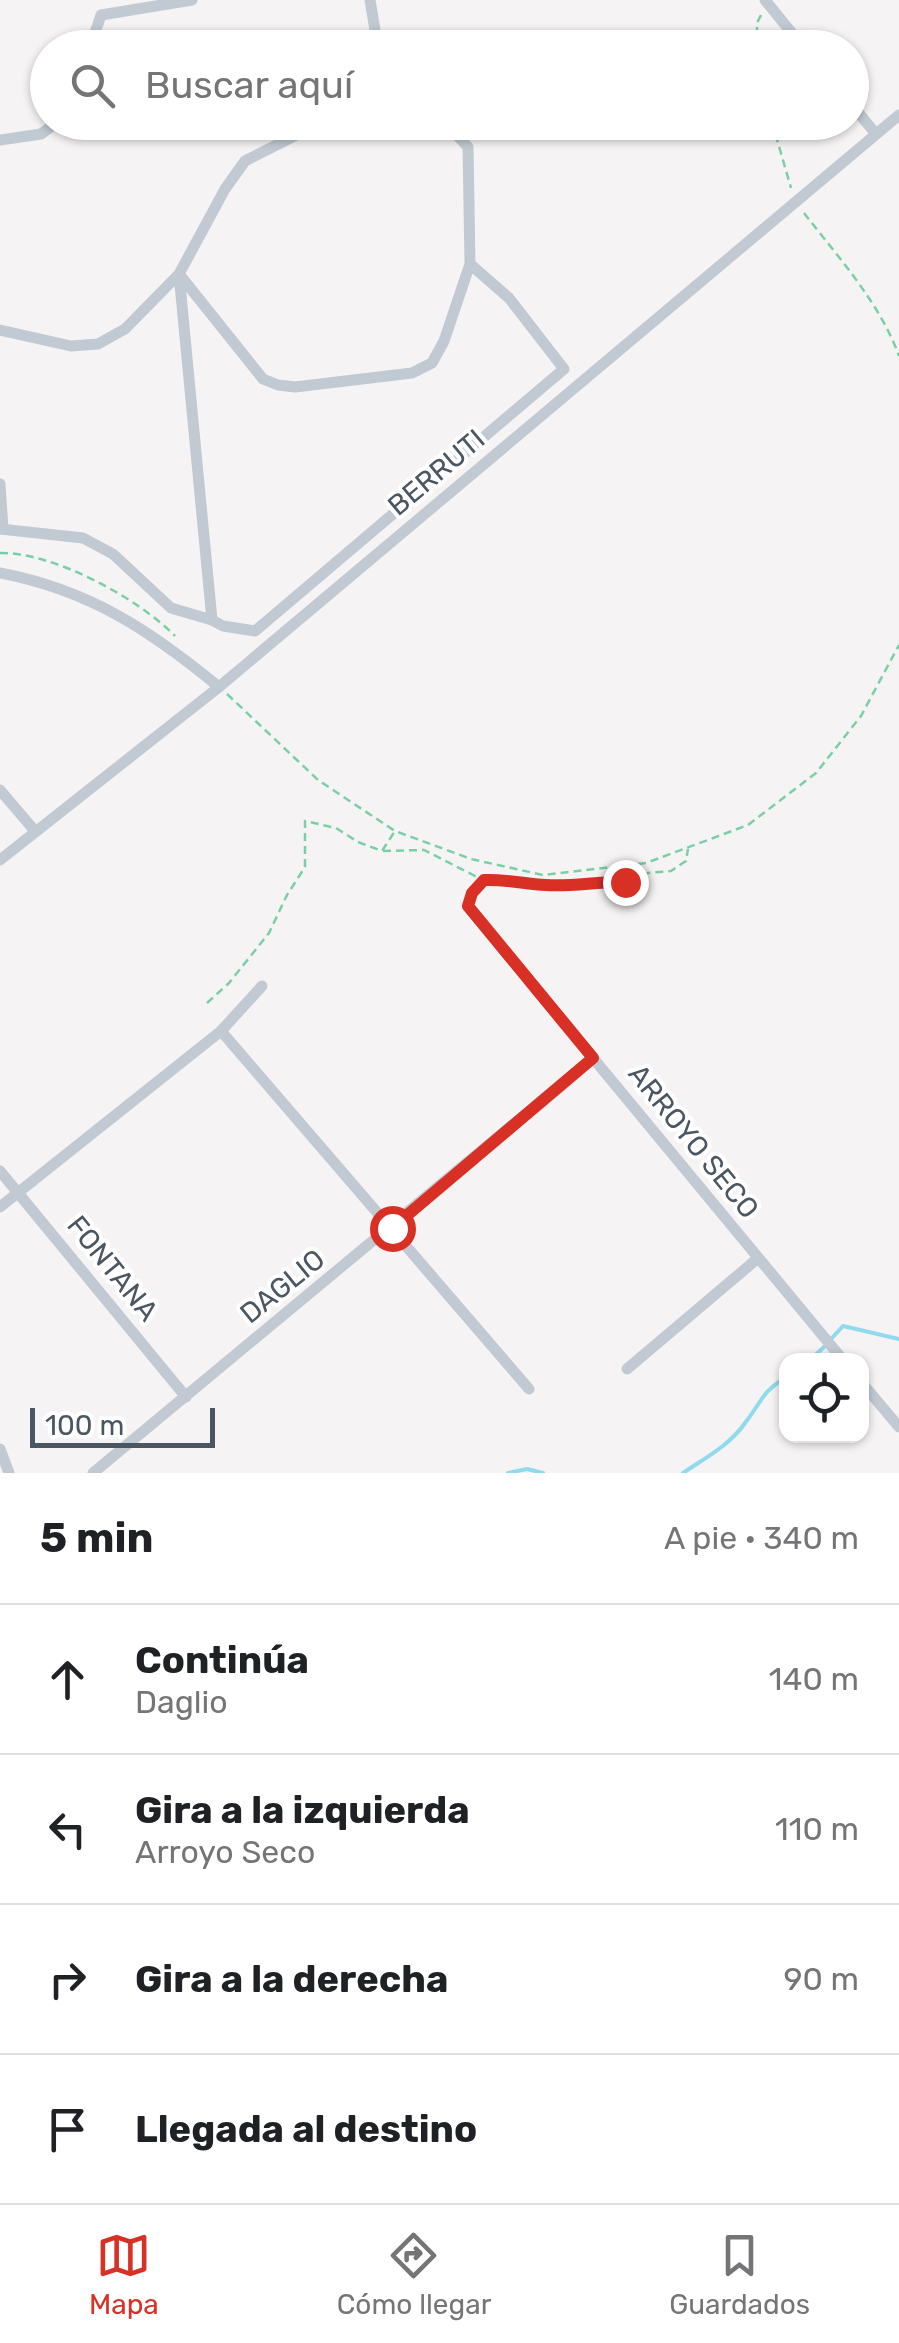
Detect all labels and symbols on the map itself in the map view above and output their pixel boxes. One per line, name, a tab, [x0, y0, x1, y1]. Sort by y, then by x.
street label: BERRUTI	[381, 423, 491, 522]
route end	[603, 860, 649, 906]
street label: ARROYO SECO	[621, 1058, 766, 1225]
route start	[370, 1206, 416, 1252]
street label: FONTANA	[60, 1209, 165, 1328]
street label: DAGLIO	[234, 1242, 331, 1330]
scale bar	[30, 1403, 215, 1448]

